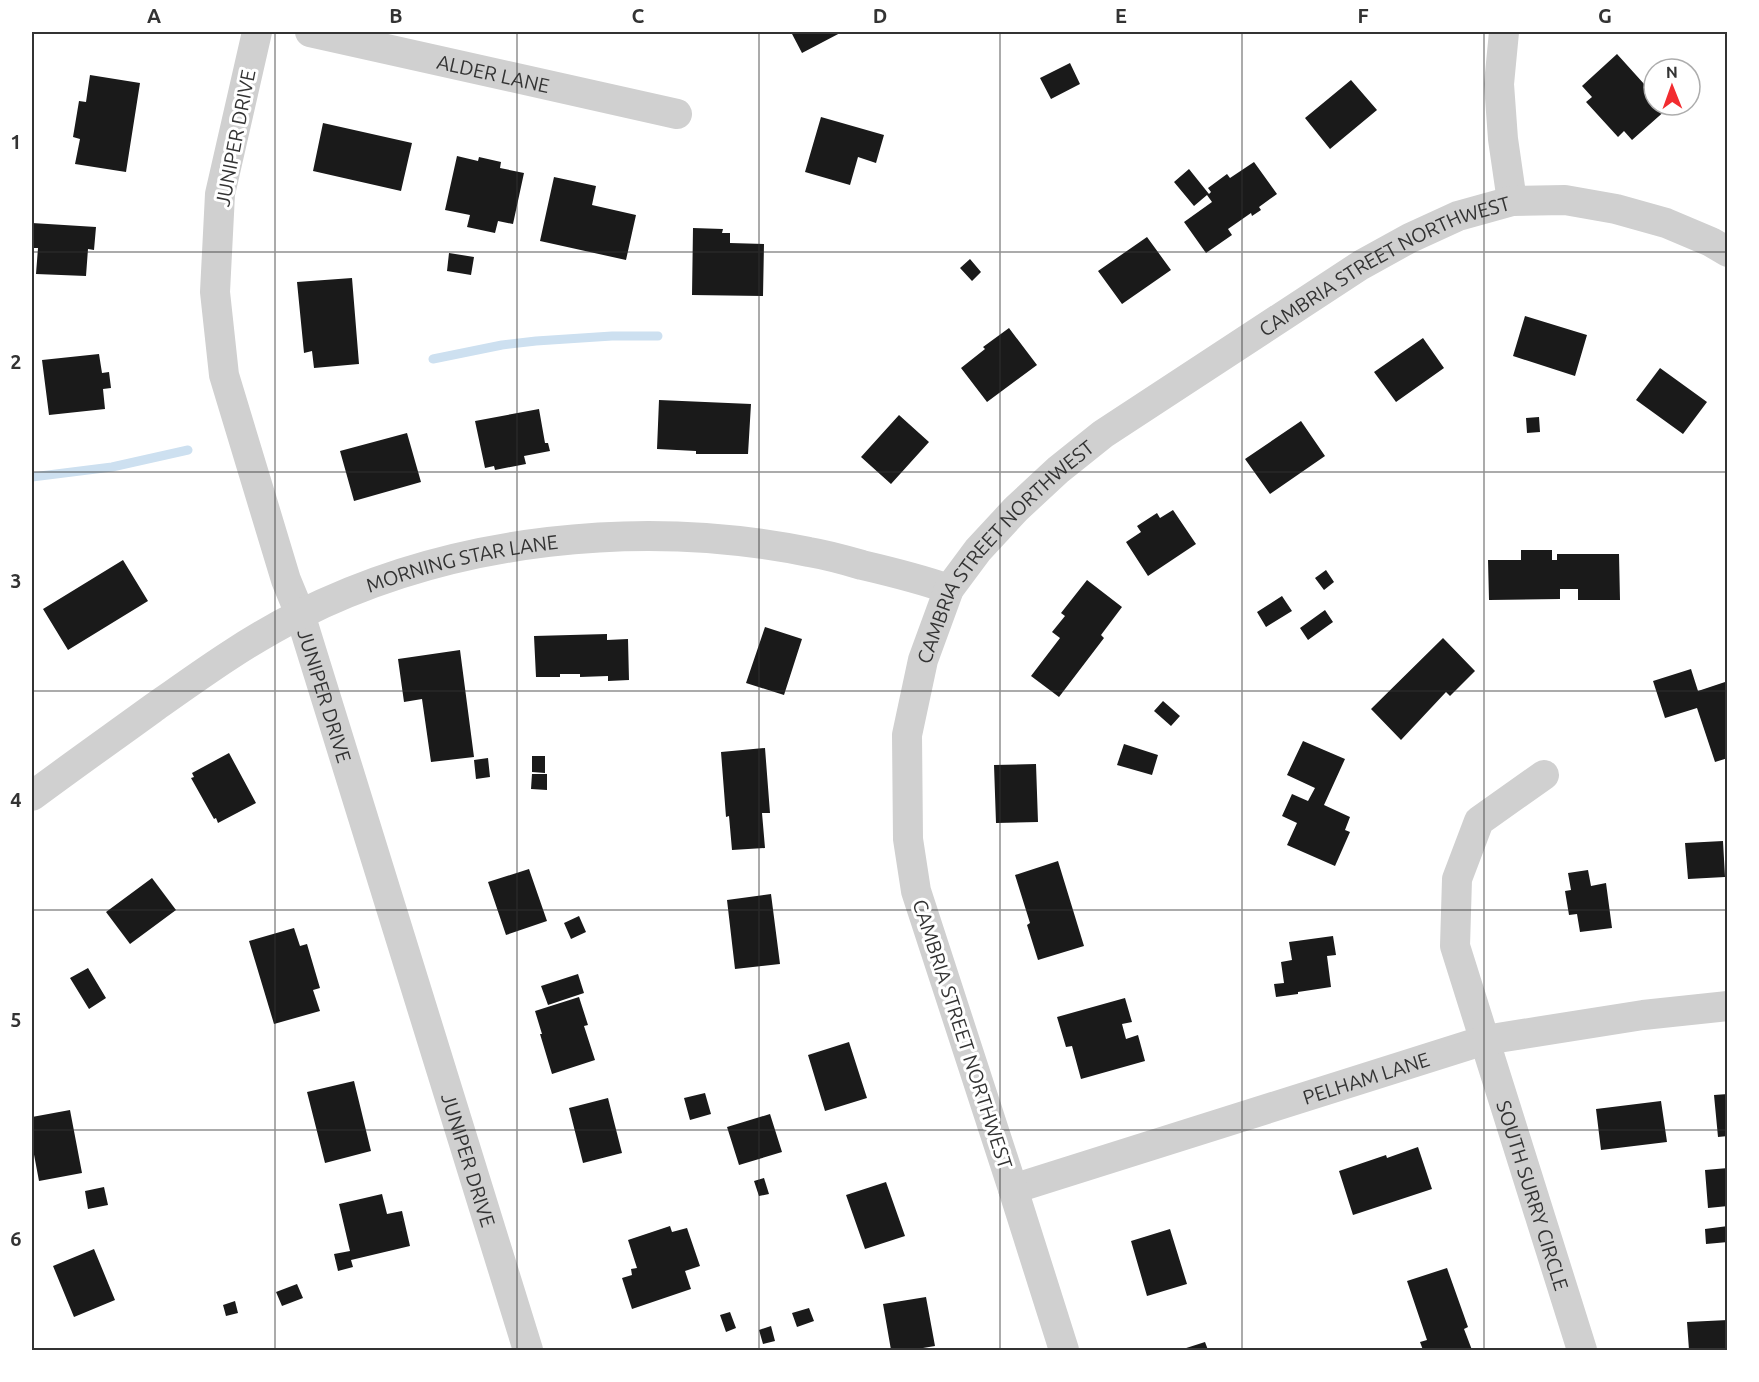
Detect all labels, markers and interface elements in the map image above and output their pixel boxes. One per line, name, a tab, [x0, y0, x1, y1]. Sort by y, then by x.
text: A	[147, 4, 161, 27]
text: B	[389, 4, 403, 27]
text: C	[632, 4, 645, 27]
text: D	[873, 4, 887, 27]
text: E	[1115, 4, 1127, 27]
text: F	[1357, 4, 1369, 27]
text: G	[1598, 4, 1612, 27]
street label: ALDER LANE	[435, 49, 552, 97]
north arrow	[1642, 57, 1702, 117]
text: N	[1666, 63, 1678, 81]
street label: JUNIPER DRIVE	[210, 68, 260, 208]
text: 1	[10, 130, 22, 153]
street label: CAMBRIA STREET NORTHWEST	[1254, 191, 1512, 340]
text: 2	[10, 350, 22, 373]
street label: CAMBRIA STREET NORTHWEST	[911, 435, 1098, 666]
street label: MORNING STAR LANE	[363, 529, 559, 596]
text: 3	[10, 569, 22, 592]
street label: JUNIPER DRIVE	[294, 626, 357, 765]
text: 4	[10, 788, 22, 811]
street label: CAMBRIA STREET NORTHWEST	[909, 896, 1017, 1172]
text: 5	[10, 1008, 22, 1031]
street label: PELHAM LANE	[1300, 1047, 1432, 1108]
street label: JUNIPER DRIVE	[438, 1090, 501, 1229]
street label: SOUTH SURRY CIRCLE	[1493, 1097, 1574, 1293]
text: 6	[10, 1227, 22, 1250]

